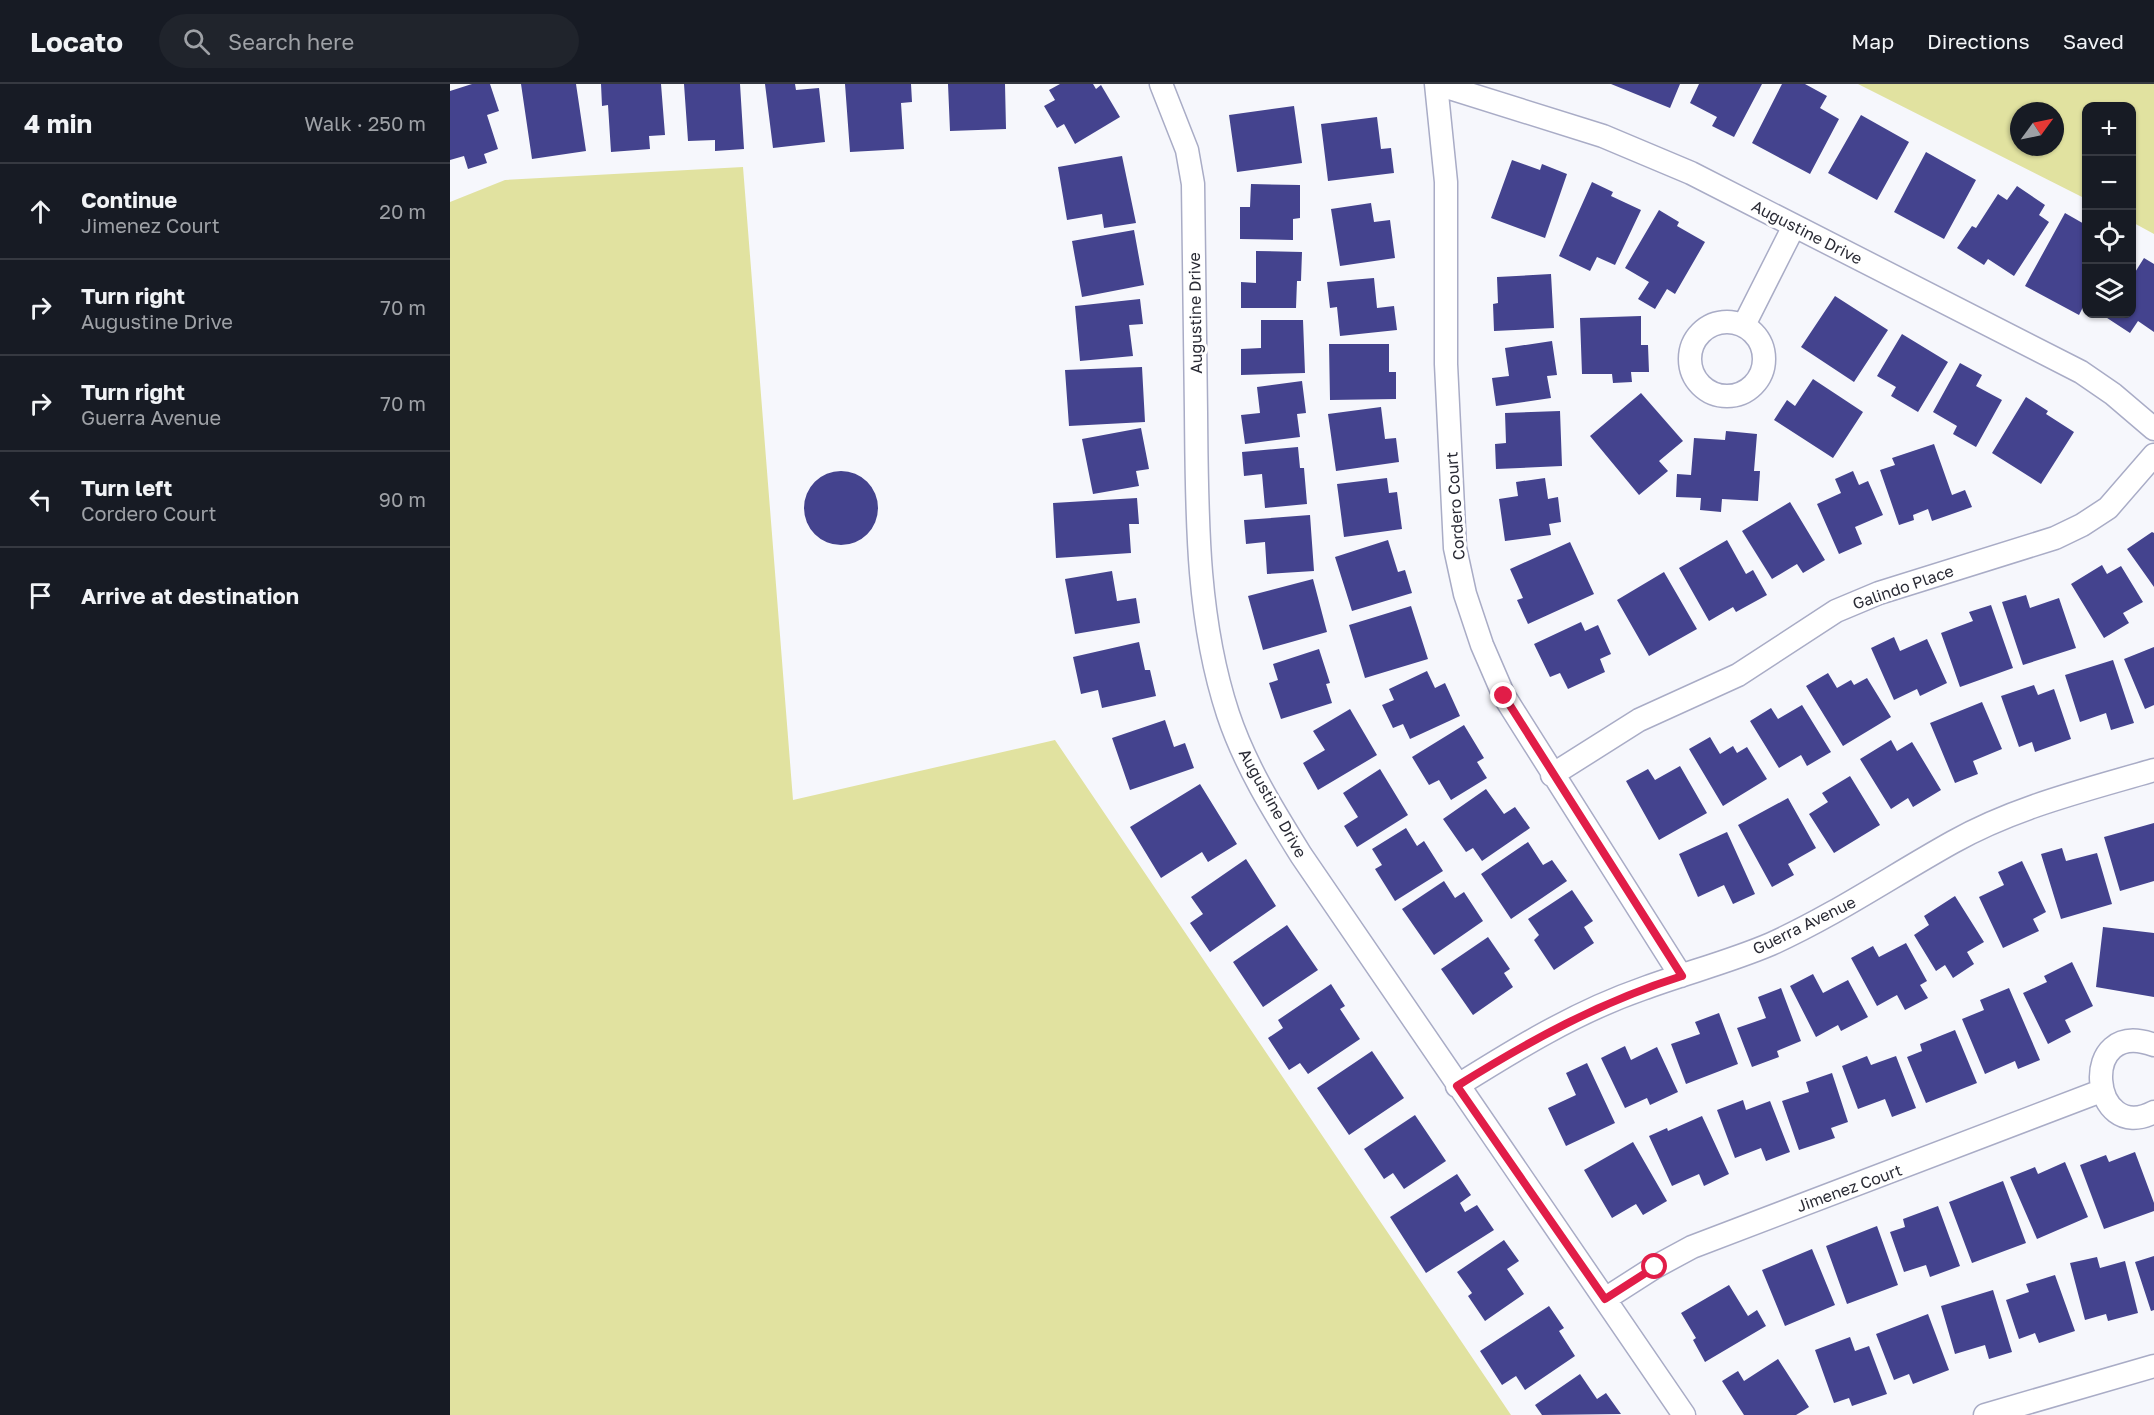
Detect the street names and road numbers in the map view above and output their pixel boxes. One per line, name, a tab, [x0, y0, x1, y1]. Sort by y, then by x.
street label: Augustine Drive	[1748, 195, 1866, 269]
street label: Augustine Drive	[1184, 252, 1206, 374]
street label: Cordero Court	[1441, 451, 1469, 561]
street label: Galindo Place	[1850, 560, 1956, 614]
street label: Augustine Drive	[1235, 745, 1311, 861]
street label: Guerra Avenue	[1749, 891, 1859, 959]
street label: Jimenez Court	[1793, 1160, 1905, 1216]

